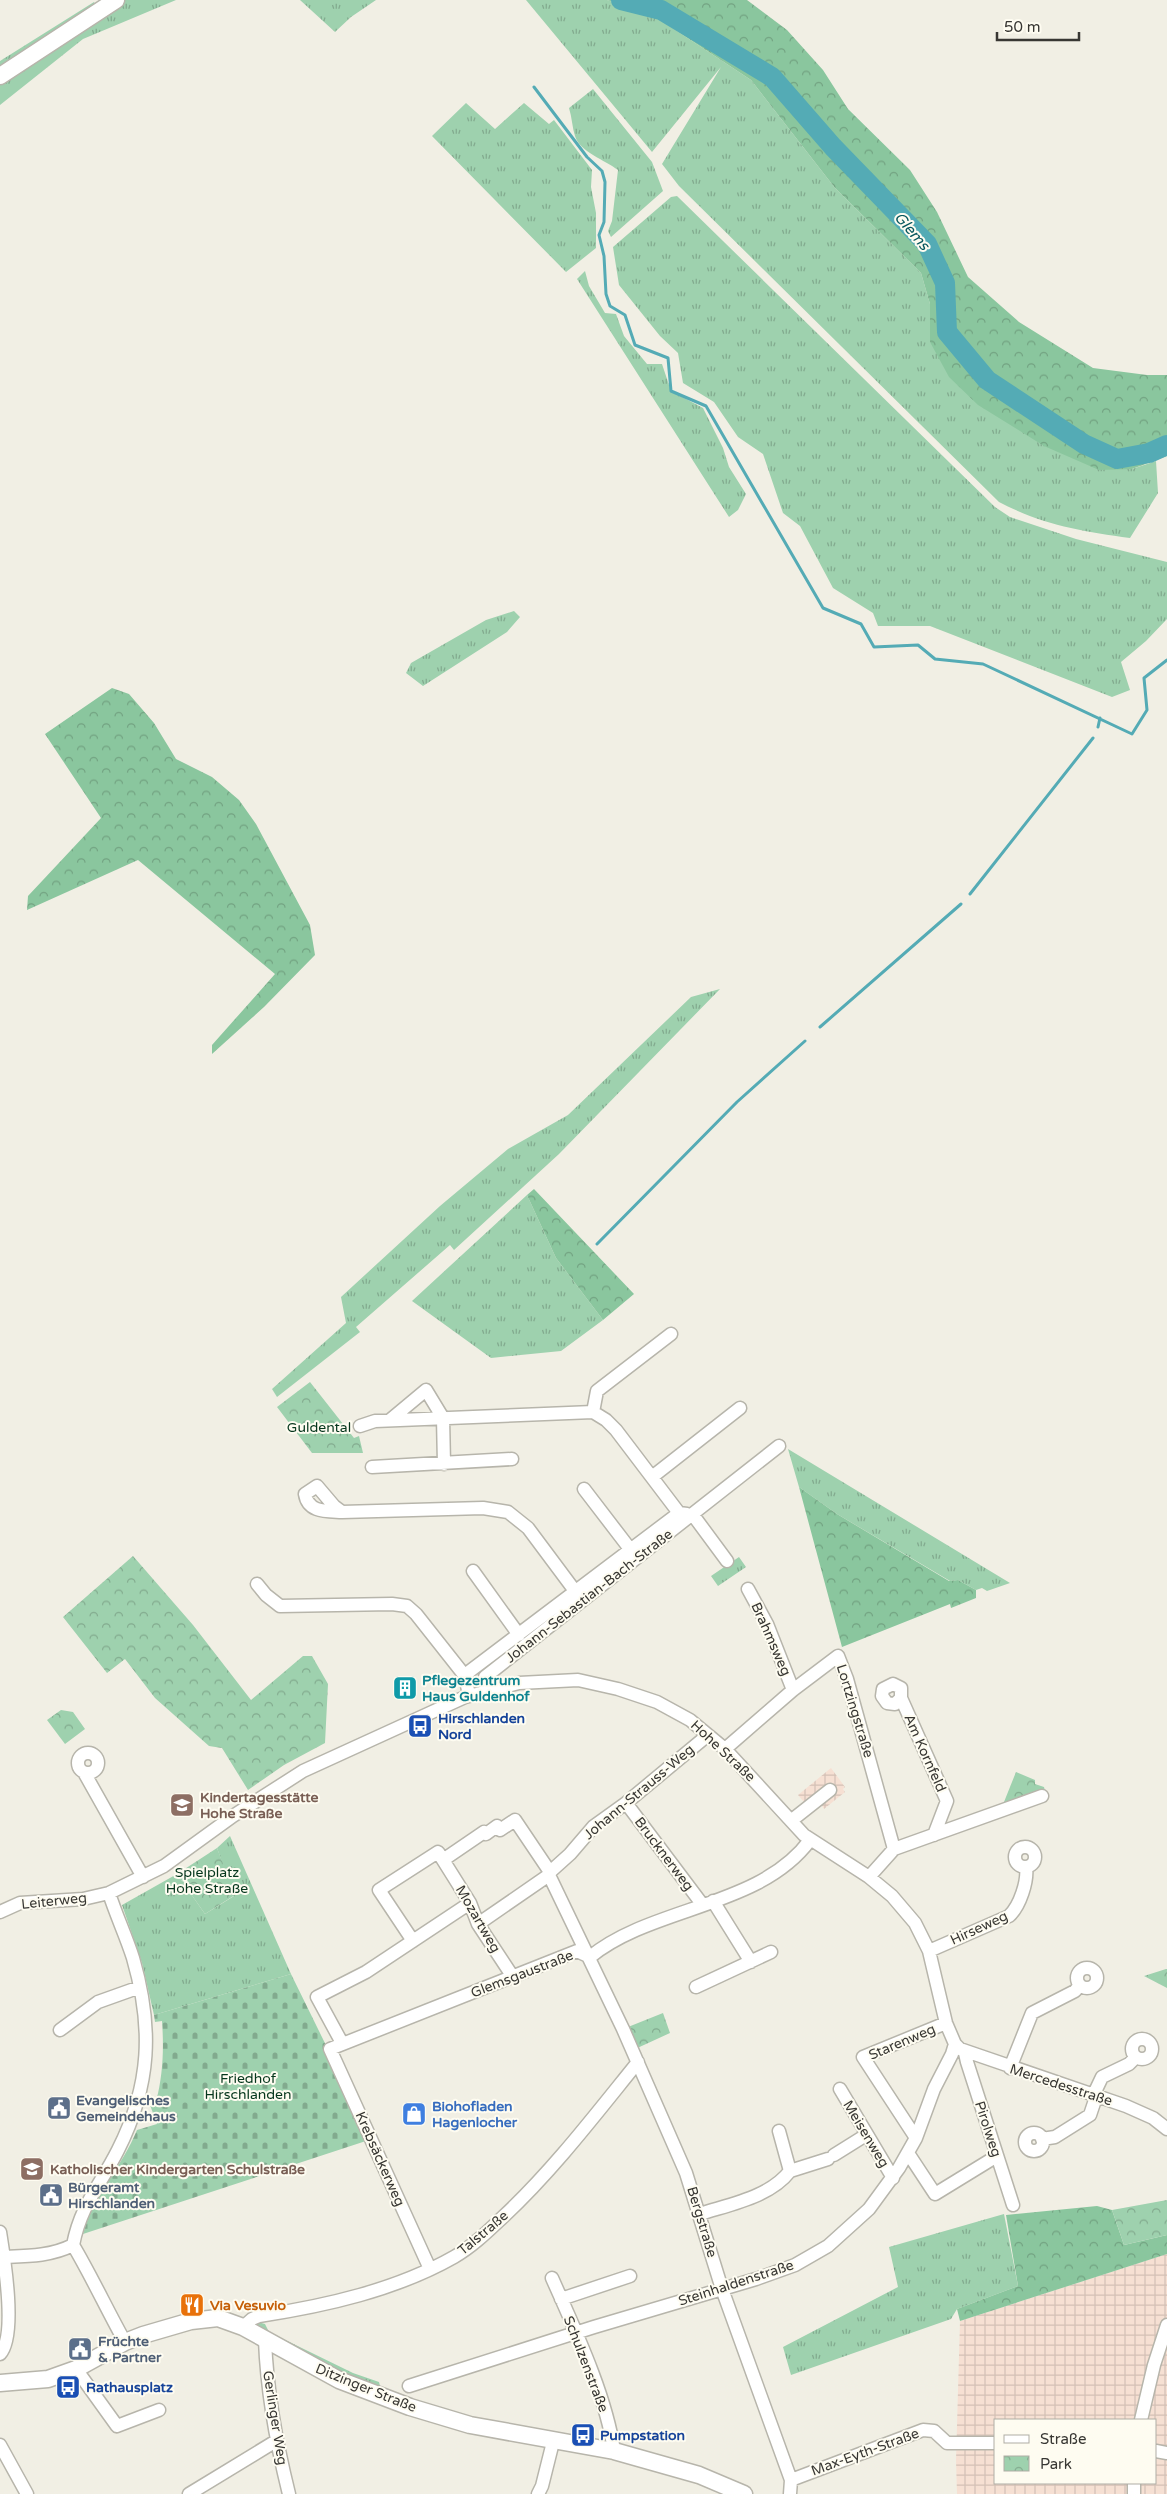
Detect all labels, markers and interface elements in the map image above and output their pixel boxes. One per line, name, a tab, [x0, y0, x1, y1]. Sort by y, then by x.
scale bar	[997, 10, 1080, 42]
text: 50 m	[1004, 18, 1041, 36]
water label: Glems	[891, 208, 935, 255]
park label: Guldental	[287, 1419, 351, 1436]
street label: Johann-Sebastian-Bach-Straße	[502, 1526, 676, 1666]
street label: Brahmsweg	[747, 1600, 795, 1678]
street label: Lortzingstraße	[833, 1662, 877, 1760]
place label: Pflegezentrum Haus Guldenhof	[422, 1672, 530, 1705]
building icon: Pflegezentrum Haus Guldenhof	[392, 1675, 418, 1701]
place label: Hirschlanden Nord	[438, 1710, 525, 1743]
street label: Am Kornfeld	[900, 1711, 950, 1795]
bus stop icon: Hirschlanden Nord	[407, 1713, 433, 1739]
street label: Hohe Straße	[687, 1717, 759, 1785]
street label: Johann-Strauss-Weg	[580, 1741, 698, 1843]
place label: Kindertagesstätte Hohe Straße	[200, 1789, 319, 1822]
school or university icon: Kindertagesstätte Hohe Straße	[169, 1792, 195, 1818]
street label: Brucknerweg	[631, 1814, 697, 1894]
park label: Spielplatz Hohe Straße	[166, 1864, 248, 1897]
street label: Mozartweg	[452, 1882, 504, 1956]
street label: Leiterweg	[20, 1889, 88, 1913]
street label: Hirseweg	[947, 1907, 1011, 1949]
street label: Glemsgaustraße	[468, 1947, 576, 2001]
street label: Starenweg	[866, 2020, 938, 2064]
street label: Mercedesstraße	[1008, 2060, 1115, 2110]
park label: Friedhof Hirschlanden	[204, 2070, 292, 2103]
place label: Evangelisches Gemeindehaus	[76, 2092, 176, 2125]
public building icon: Evangelisches Gemeindehaus	[46, 2095, 72, 2121]
street label: Meisenweg	[839, 2097, 893, 2171]
place label: Biohofladen Hagenlocher	[432, 2098, 518, 2131]
street label: Pirolweg	[971, 2099, 1005, 2159]
shop icon: Biohofladen Hagenlocher	[401, 2101, 427, 2127]
street label: Krebsäckerweg	[352, 2109, 408, 2209]
school or university icon: Katholischer Kindergarten Schulstraße	[19, 2156, 45, 2182]
place label: Katholischer Kindergarten Schulstraße	[50, 2161, 305, 2178]
place label: Bürgeramt Hirschlanden	[68, 2179, 155, 2212]
public building icon: Bürgeramt Hirschlanden	[38, 2182, 64, 2208]
street label: Bergstraße	[683, 2184, 721, 2260]
street label: Talstraße	[454, 2207, 512, 2259]
street label: Steinhaldenstraße	[676, 2256, 796, 2310]
restaurant icon: Via Vesuvio	[179, 2292, 205, 2318]
place label: Via Vesuvio	[210, 2297, 287, 2314]
street label: Schulzenstraße	[560, 2313, 612, 2415]
place label: Früchte & Partner	[98, 2333, 162, 2366]
public building icon: Früchte & Partner	[67, 2336, 93, 2362]
street label: Ditzinger Straße	[313, 2360, 419, 2416]
street label: Gerlinger Weg	[259, 2370, 291, 2466]
bus stop icon: Rathausplatz	[55, 2374, 81, 2400]
place label: Rathausplatz	[86, 2379, 173, 2396]
legend	[994, 2419, 1157, 2484]
bus stop icon: Pumpstation	[570, 2422, 596, 2448]
street label: Max-Eyth-Straße	[809, 2425, 921, 2479]
place label: Pumpstation	[600, 2427, 685, 2444]
text: Straße	[1040, 2430, 1086, 2448]
text: Park	[1040, 2455, 1072, 2473]

